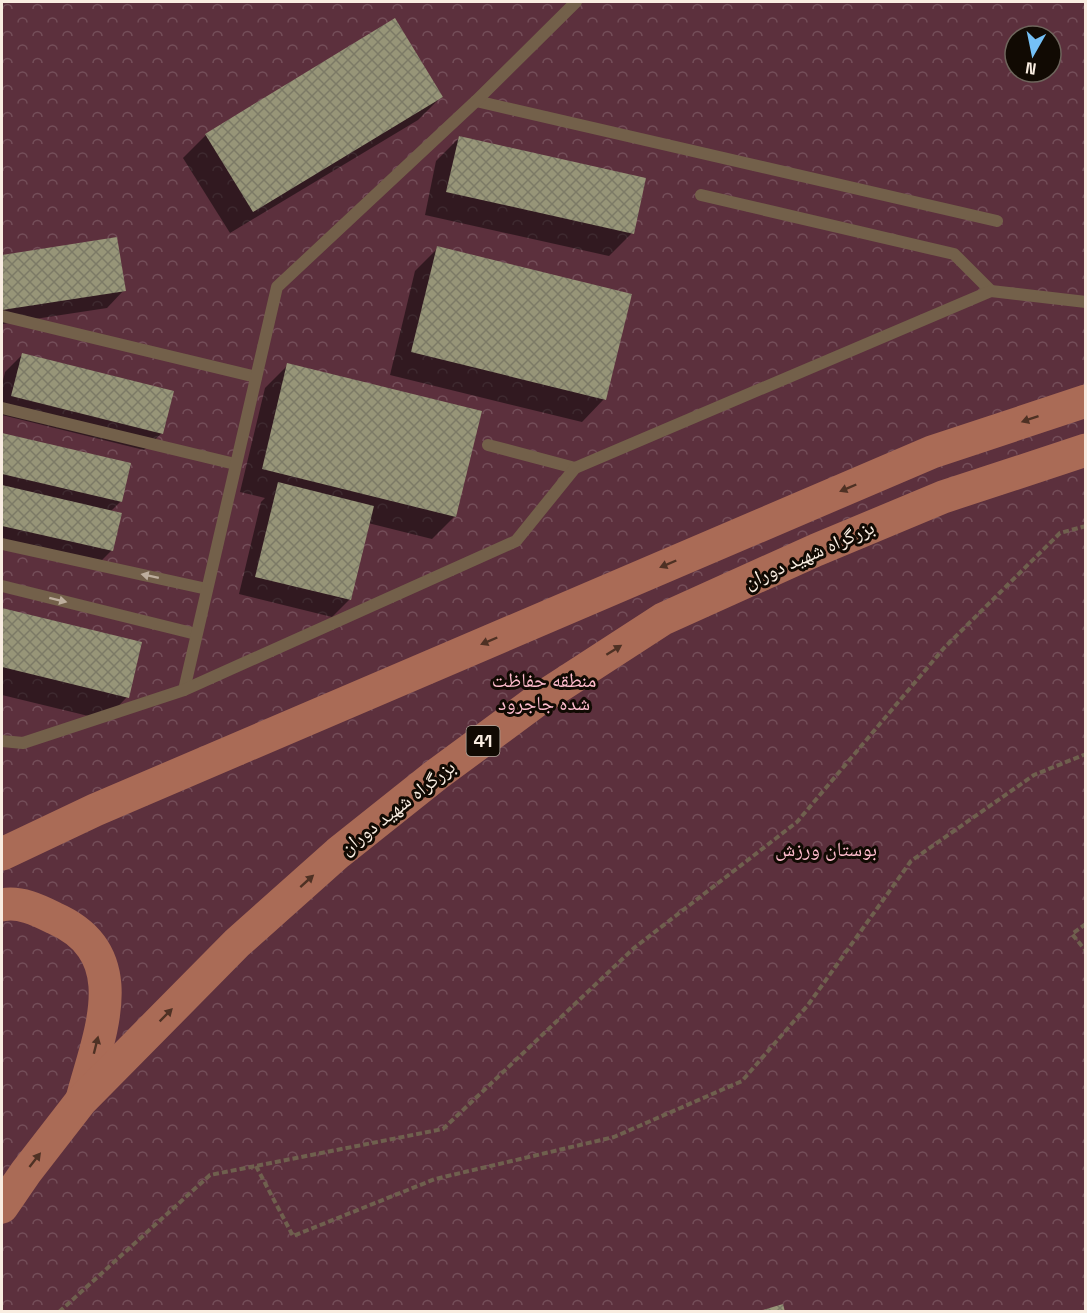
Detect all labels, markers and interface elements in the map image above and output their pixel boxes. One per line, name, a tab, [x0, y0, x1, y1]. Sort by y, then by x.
north arrow	[1003, 24, 1063, 84]
text: N	[1024, 57, 1038, 80]
one-way arrow	[1021, 414, 1039, 424]
one-way arrow	[839, 483, 856, 492]
street label: بزرگراه شهید دوران	[740, 514, 878, 594]
one-way arrow	[659, 560, 677, 569]
one-way arrow	[141, 571, 159, 581]
one-way arrow	[49, 596, 68, 606]
one-way arrow	[480, 636, 497, 645]
one-way arrow	[605, 644, 621, 656]
park label: منطقه حفاظت شده جاجرود	[492, 667, 596, 716]
road number: 41	[466, 726, 500, 756]
street label: بزرگراه شهید دوران	[334, 754, 460, 860]
park label: بوستان ورزش	[775, 836, 877, 862]
one-way arrow	[299, 875, 314, 888]
one-way arrow	[159, 1008, 173, 1023]
one-way arrow	[92, 1035, 102, 1054]
one-way arrow	[29, 1152, 41, 1167]

